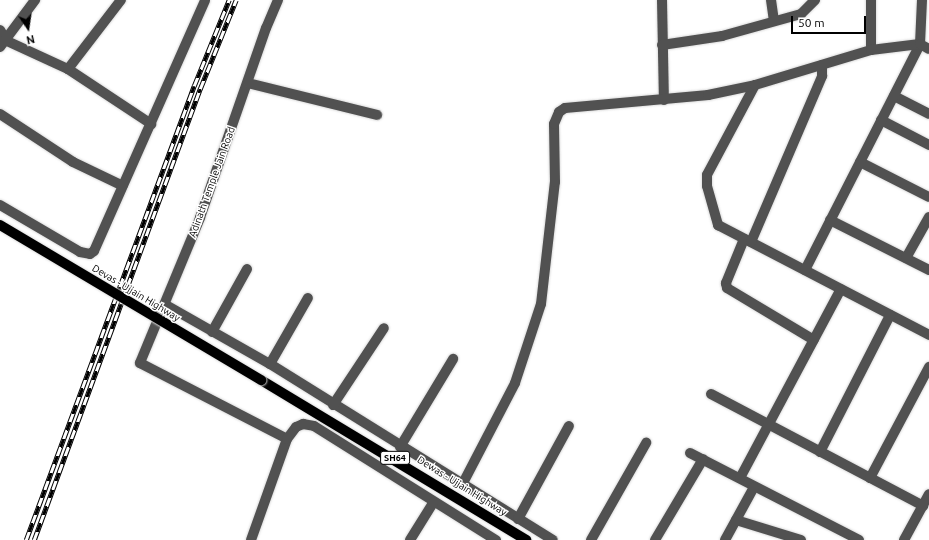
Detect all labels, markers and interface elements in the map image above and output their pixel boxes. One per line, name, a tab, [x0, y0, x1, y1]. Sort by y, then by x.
north arrow	[8, 8, 48, 48]
scale bar	[793, 8, 868, 34]
text: 50 m	[798, 16, 825, 29]
text: N	[25, 33, 36, 46]
street label: Adinath Temple Jain Road	[186, 125, 238, 239]
street label: Devas - Ujjain Highway	[90, 262, 182, 324]
road number: SH64	[380, 451, 410, 465]
street label: Dewas - Ujjain Highway	[415, 454, 509, 518]

